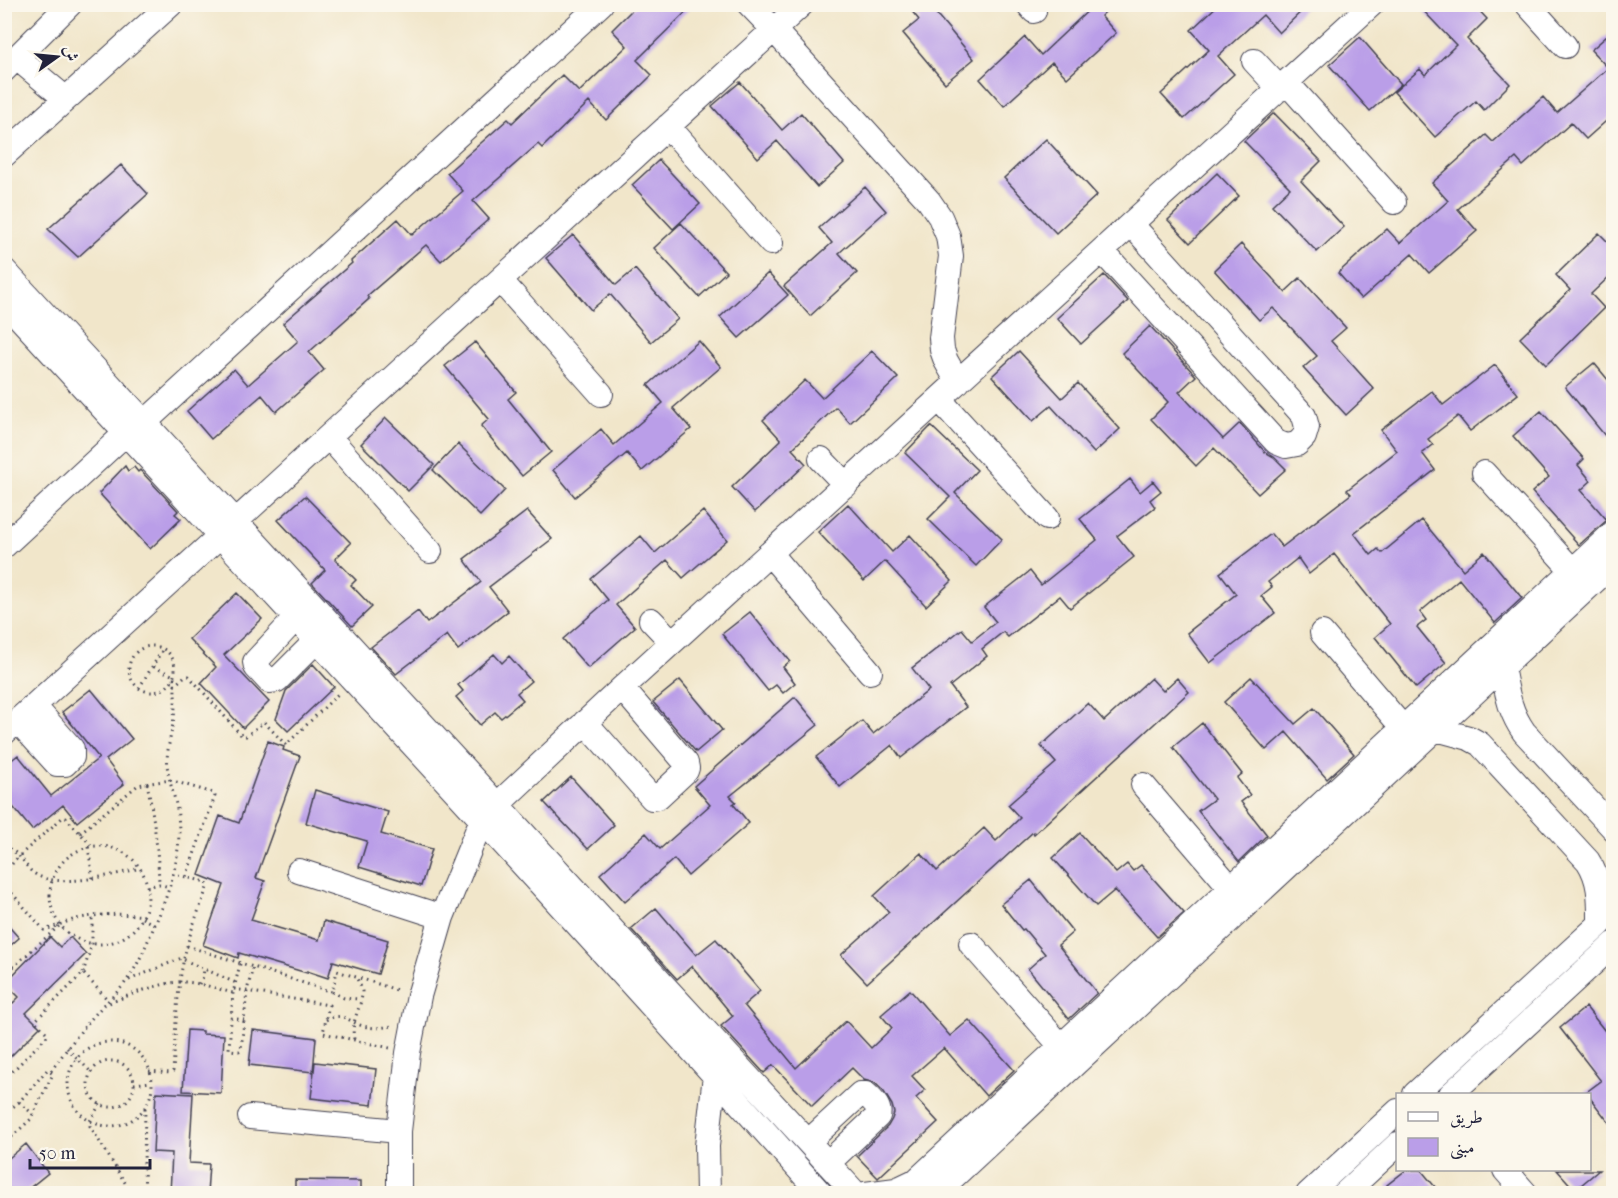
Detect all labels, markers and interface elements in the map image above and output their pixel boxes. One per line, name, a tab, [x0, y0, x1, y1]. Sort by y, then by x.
north arrow	[27, 27, 87, 87]
text: ش	[60, 43, 82, 63]
legend	[1396, 1093, 1591, 1171]
text: طريق	[1450, 1107, 1483, 1129]
scale bar	[30, 1132, 150, 1170]
text: مبنى	[1450, 1137, 1475, 1160]
text: 50 m	[39, 1143, 76, 1164]

